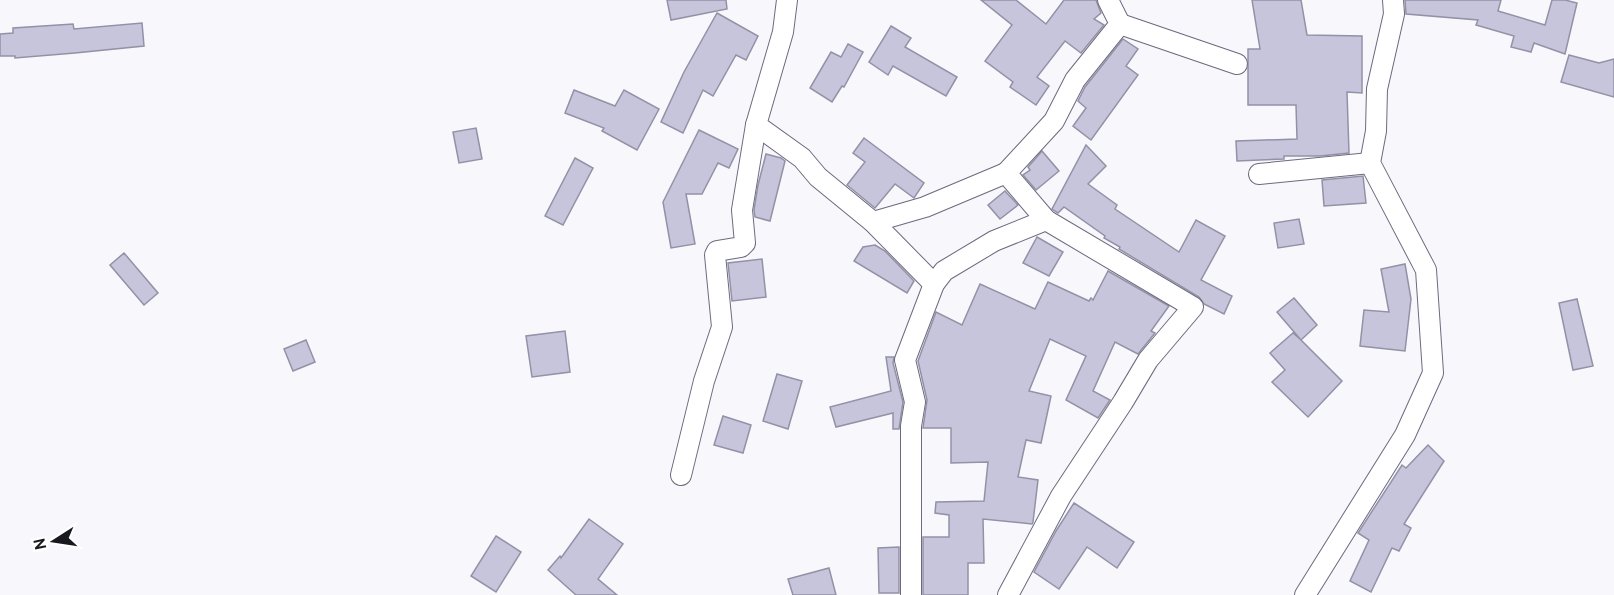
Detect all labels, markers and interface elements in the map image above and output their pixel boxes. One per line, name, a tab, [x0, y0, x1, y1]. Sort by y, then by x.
north arrow	[24, 511, 84, 571]
text: N	[30, 536, 52, 551]

